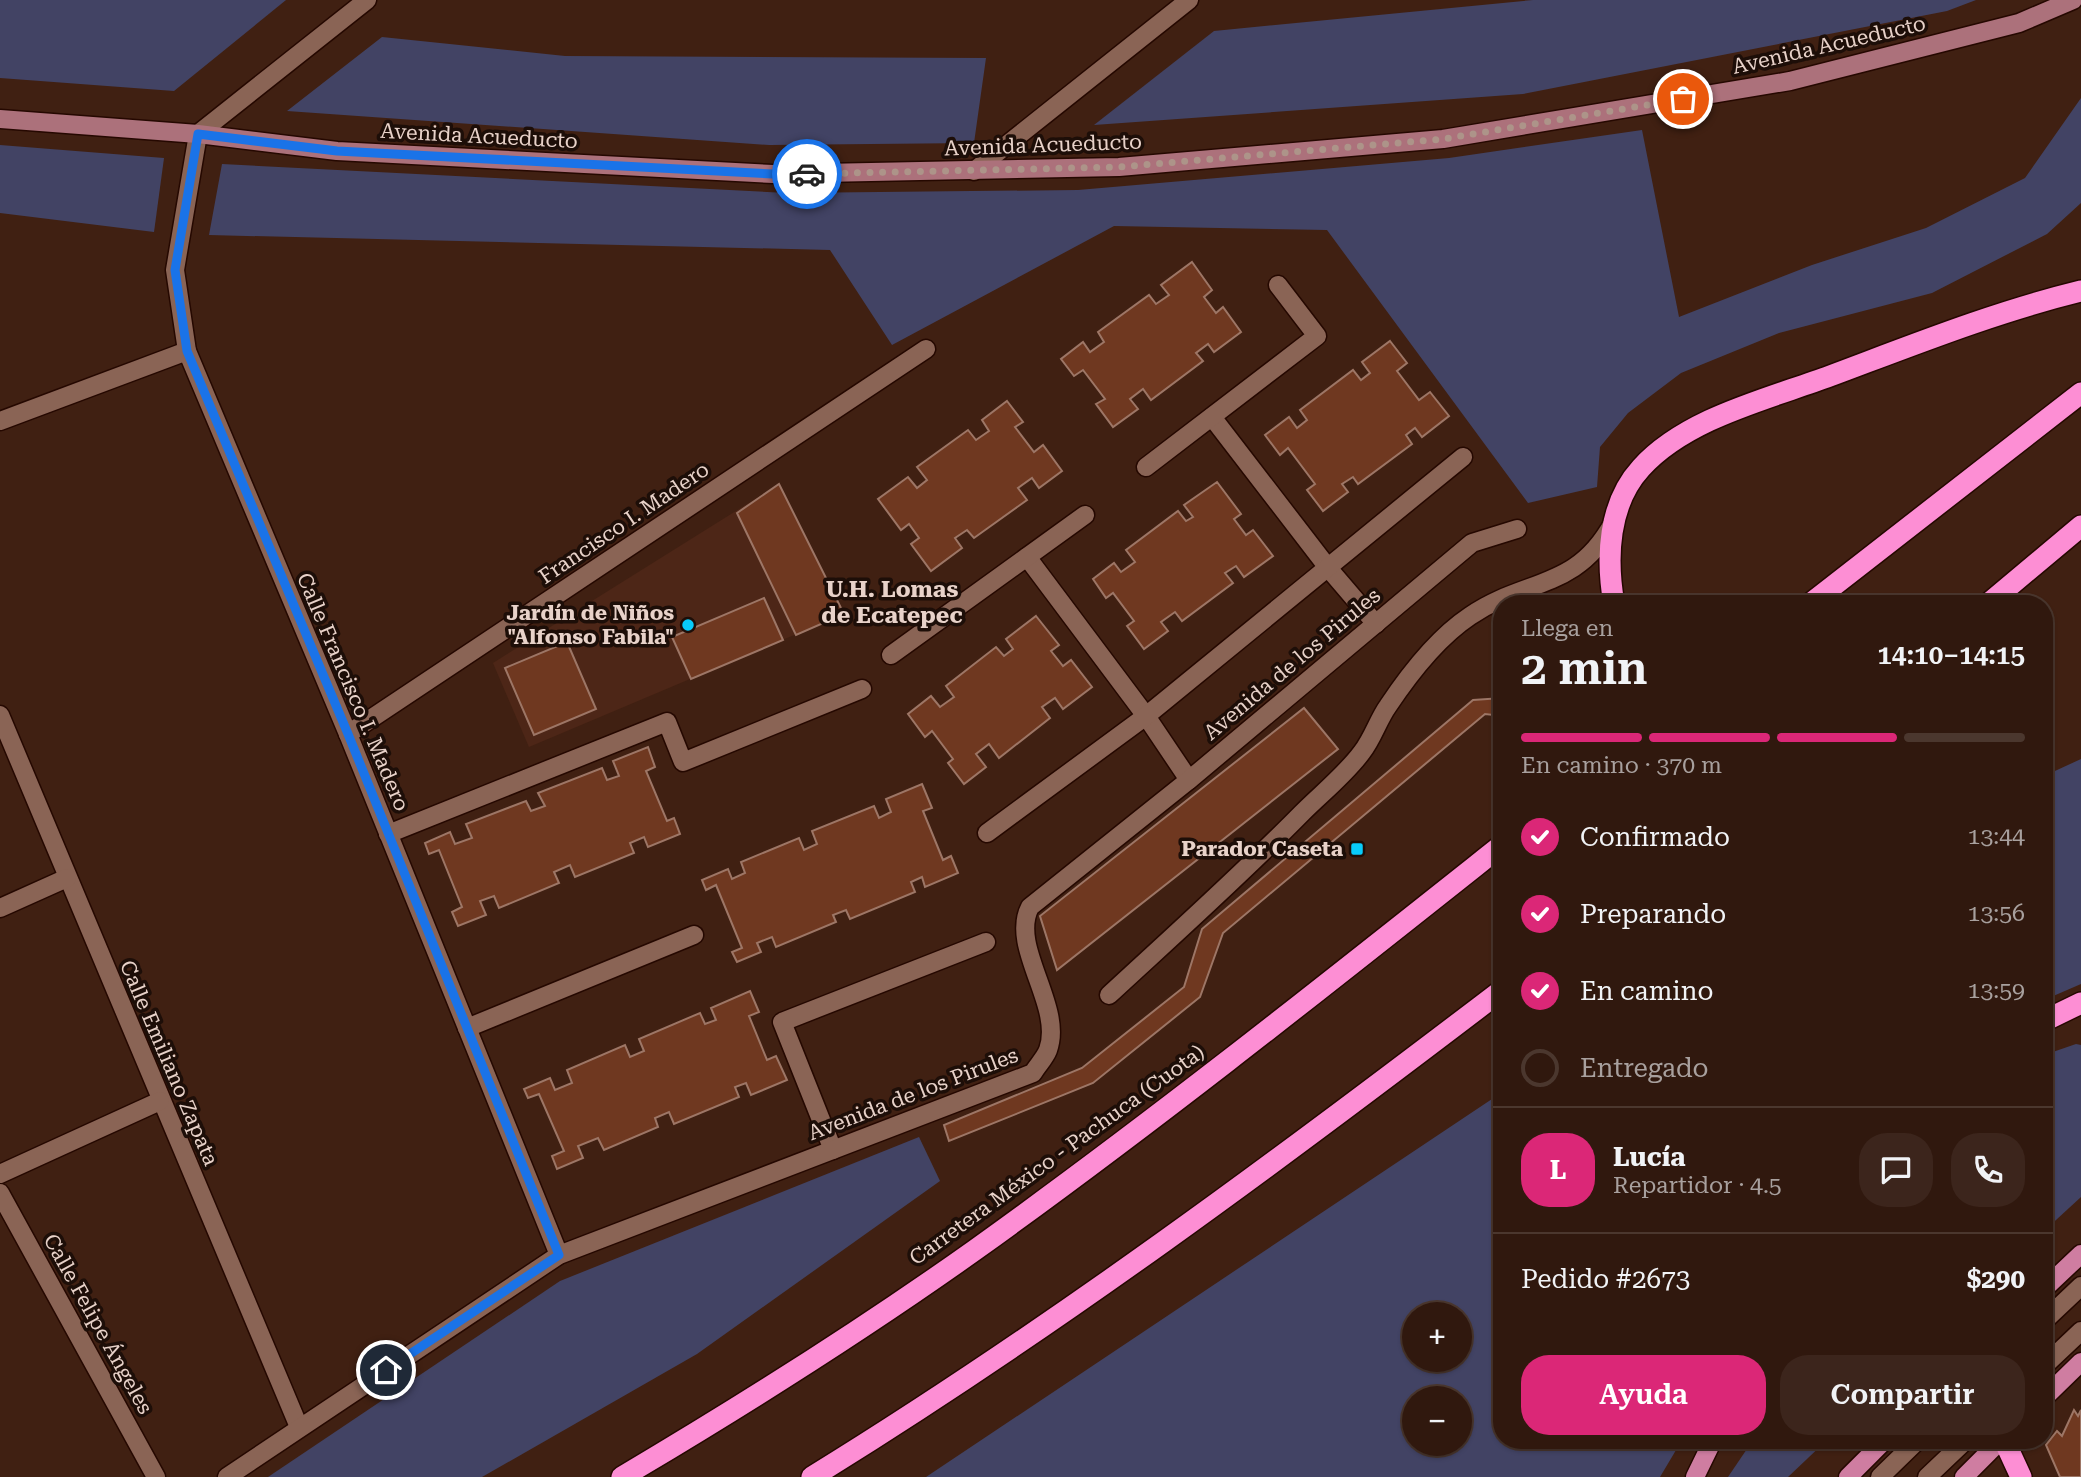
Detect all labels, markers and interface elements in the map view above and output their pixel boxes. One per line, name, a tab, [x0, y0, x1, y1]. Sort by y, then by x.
street label: Avenida Acueducto	[1730, 11, 1928, 79]
pin	[1653, 69, 1713, 129]
icon: bag	[1664, 80, 1702, 118]
street label: Avenida Acueducto	[380, 119, 578, 153]
street label: Avenida Acueducto	[944, 130, 1142, 160]
courier	[772, 139, 842, 209]
icon: car	[788, 155, 826, 193]
street label: Francisco I. Madero	[534, 457, 714, 589]
street label: Calle Francisco I. Madero	[292, 569, 414, 815]
district label: U.H. Lomas de Ecatepec	[821, 576, 963, 629]
street label: Avenida de los Pirules	[1199, 583, 1385, 745]
place label: Jardín de Niños "Alfonso Fabila"	[506, 601, 674, 649]
text: Llega en	[1521, 615, 1613, 642]
marker: Jardín de Niños "Alfonso Fabila"	[680, 617, 696, 633]
text: 14:10–14:15	[1877, 640, 2025, 670]
text: 2 min	[1521, 641, 1648, 695]
text: En camino · 370 m	[1521, 752, 1722, 779]
icon: check	[1521, 818, 1559, 856]
text: Confirmado	[1580, 822, 1730, 852]
text: 13:44	[1968, 823, 2025, 850]
place label: Parador Caseta	[1181, 837, 1344, 861]
marker: Parador Caseta	[1349, 841, 1365, 857]
icon: check	[1521, 895, 1559, 933]
text: Preparando	[1580, 899, 1726, 929]
text: 13:56	[1968, 900, 2025, 927]
street label: Calle Emiliano Zapata	[115, 957, 223, 1170]
icon: check	[1521, 972, 1559, 1010]
text: En camino	[1580, 976, 1713, 1006]
text: 13:59	[1968, 977, 2025, 1004]
street label: Carretera México - Pachuca (Cuota)	[905, 1040, 1209, 1270]
street label: Avenida de los Pirules	[805, 1043, 1021, 1145]
text: Entregado	[1580, 1053, 1709, 1083]
button: chat	[1859, 1133, 1933, 1207]
button: phone	[1951, 1133, 2025, 1207]
text: Lucía	[1613, 1142, 1686, 1172]
text: L	[1550, 1155, 1566, 1185]
text: Repartidor · 4.5	[1613, 1172, 1782, 1199]
street label: Calle Felipe Ángeles	[39, 1229, 158, 1418]
text: Pedido #2673	[1521, 1264, 1690, 1294]
text: $290	[1967, 1264, 2025, 1294]
map controls	[1402, 1302, 1472, 1456]
button: +	[1402, 1302, 1472, 1372]
pin	[356, 1340, 416, 1400]
icon: home	[367, 1351, 405, 1389]
button: Ayuda	[1521, 1355, 1766, 1435]
button: Compartir	[1780, 1355, 2025, 1435]
button: −	[1402, 1386, 1472, 1456]

